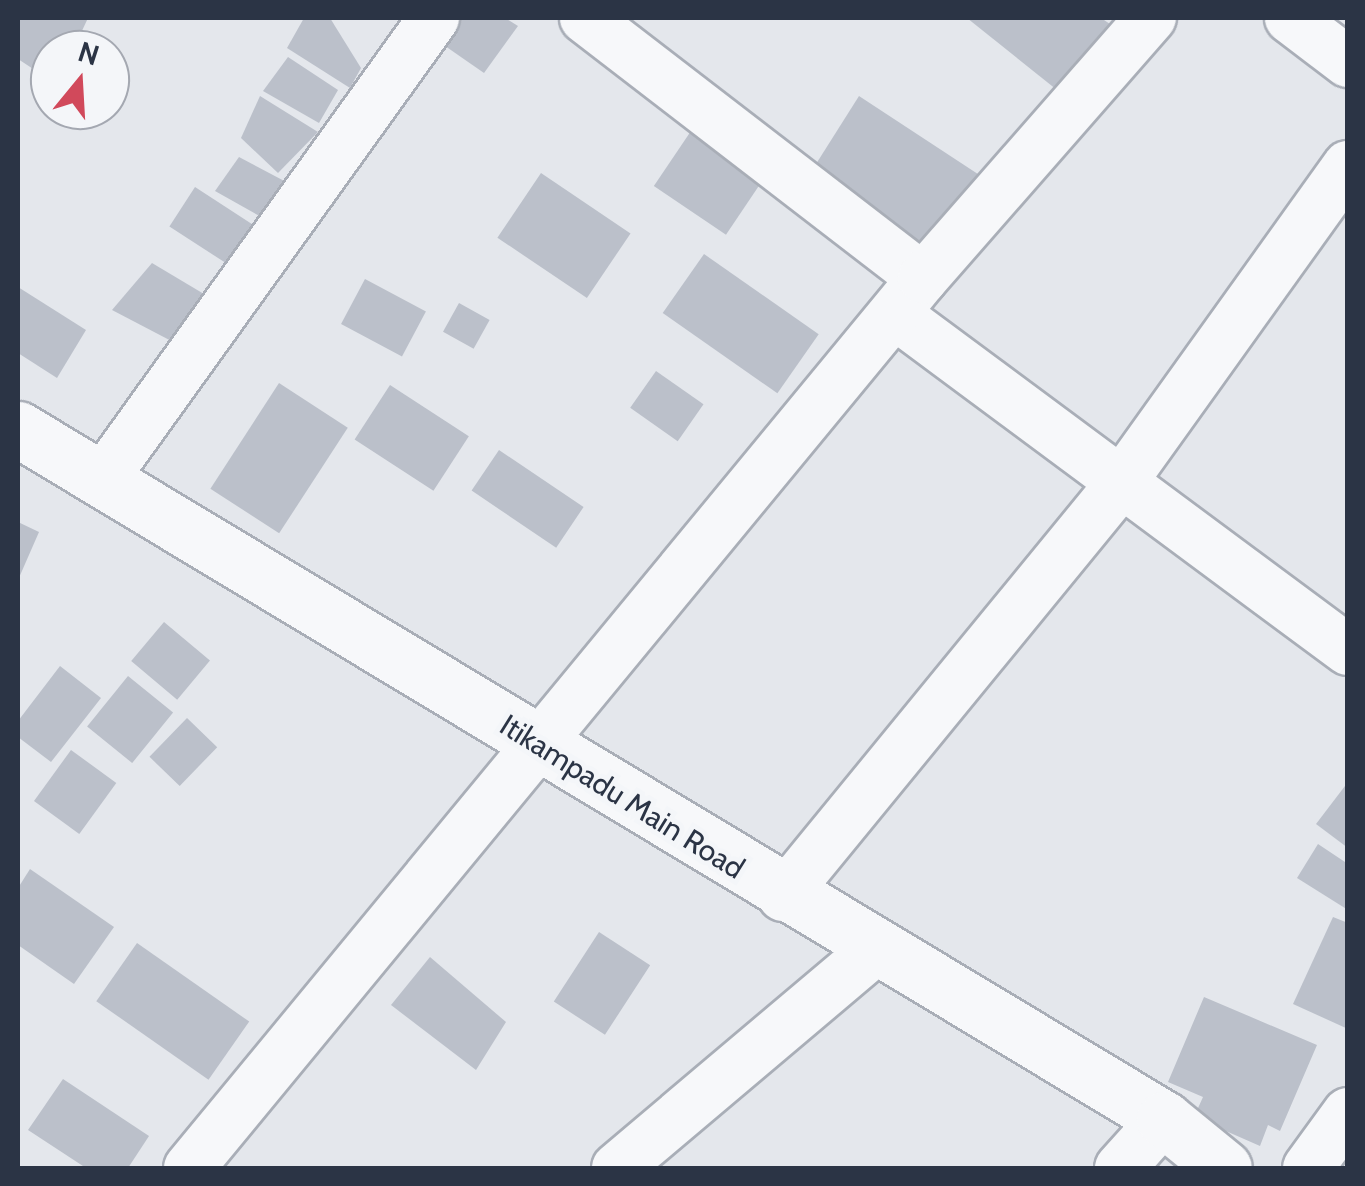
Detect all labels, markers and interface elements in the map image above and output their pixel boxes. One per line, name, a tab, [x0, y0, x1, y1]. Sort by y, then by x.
north arrow	[30, 30, 130, 130]
text: N	[74, 34, 103, 73]
street label: Itikampadu Main Road	[493, 707, 751, 887]

